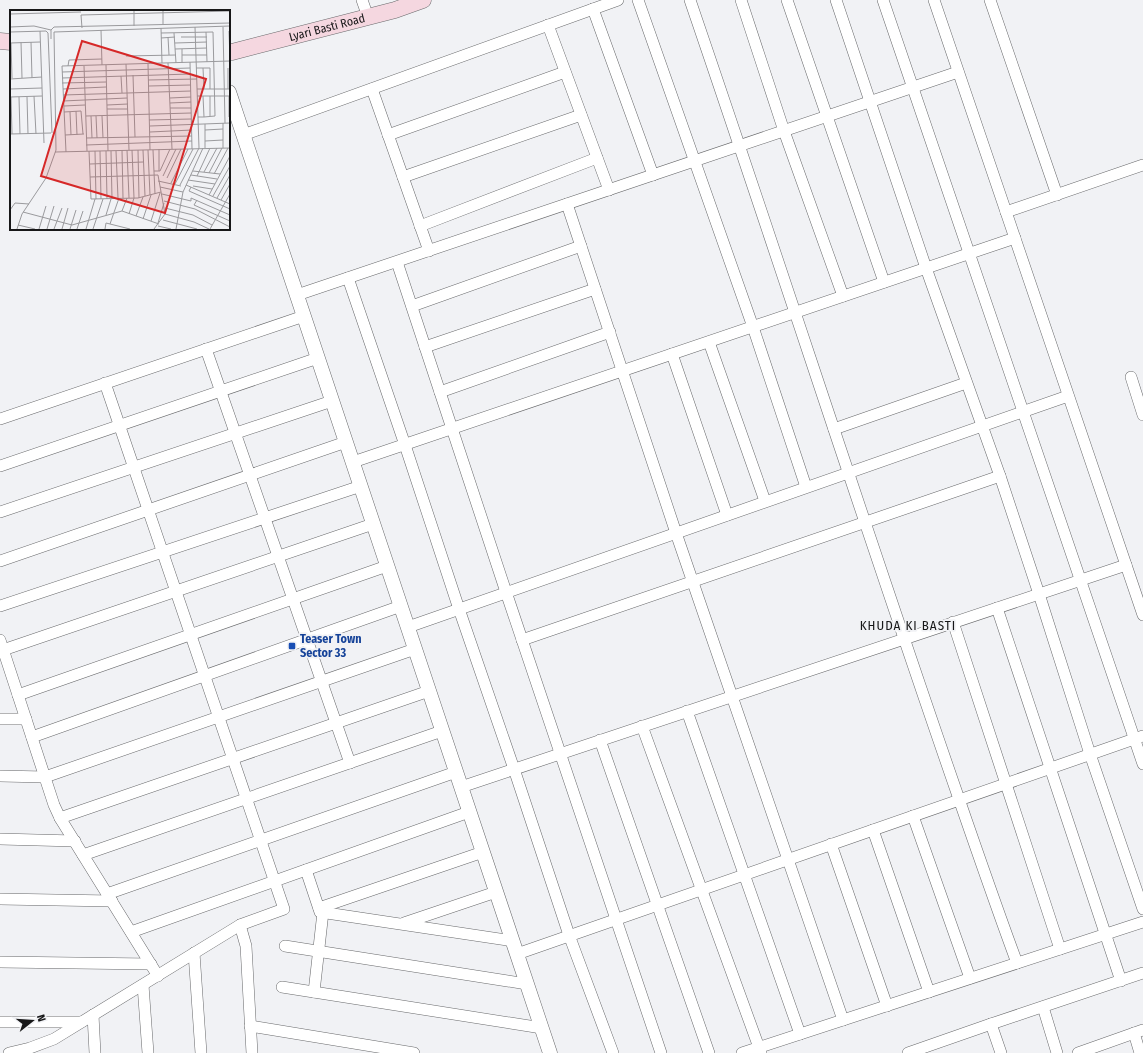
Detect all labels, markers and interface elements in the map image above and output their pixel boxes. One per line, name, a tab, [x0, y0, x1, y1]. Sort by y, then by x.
inset map	[10, 10, 230, 230]
street label: Lyari Basti Road	[287, 11, 366, 44]
district label: KHUDA KI BASTI	[860, 618, 956, 633]
place label: Teaser Town Sector 33	[300, 632, 362, 660]
marker: Teaser Town Sector 33	[287, 641, 297, 651]
north arrow	[12, 1001, 52, 1041]
text: N	[34, 1013, 48, 1023]

